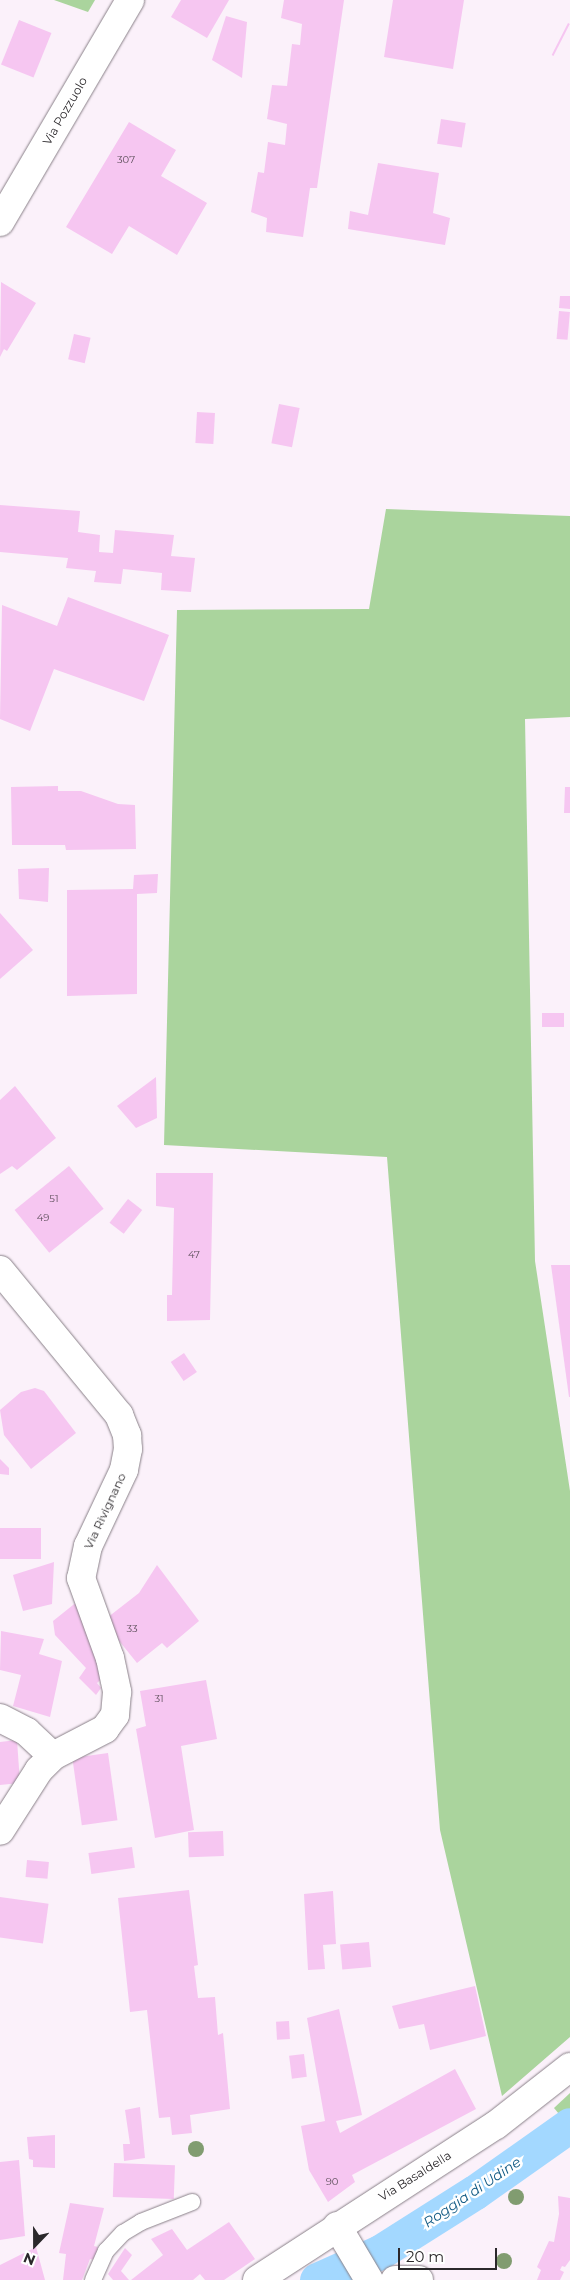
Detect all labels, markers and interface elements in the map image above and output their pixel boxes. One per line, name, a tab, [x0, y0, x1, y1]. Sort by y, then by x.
street label: Via Pozzuolo	[40, 74, 90, 148]
house number: 307	[117, 154, 135, 166]
house number: 51	[49, 1193, 59, 1205]
house number: 49	[37, 1212, 49, 1224]
house number: 47	[188, 1249, 200, 1261]
street label: Via Rivignano	[81, 1471, 129, 1551]
house number: 33	[126, 1623, 138, 1635]
house number: 31	[154, 1693, 164, 1705]
street label: Via Basaldella	[376, 2148, 454, 2204]
water label: Roggia di Udine	[420, 2153, 524, 2231]
house number: 90	[326, 2176, 338, 2188]
north arrow	[10, 2220, 60, 2270]
scale bar	[400, 2238, 499, 2270]
text: 20 m	[406, 2247, 444, 2266]
text: N	[21, 2248, 38, 2269]

